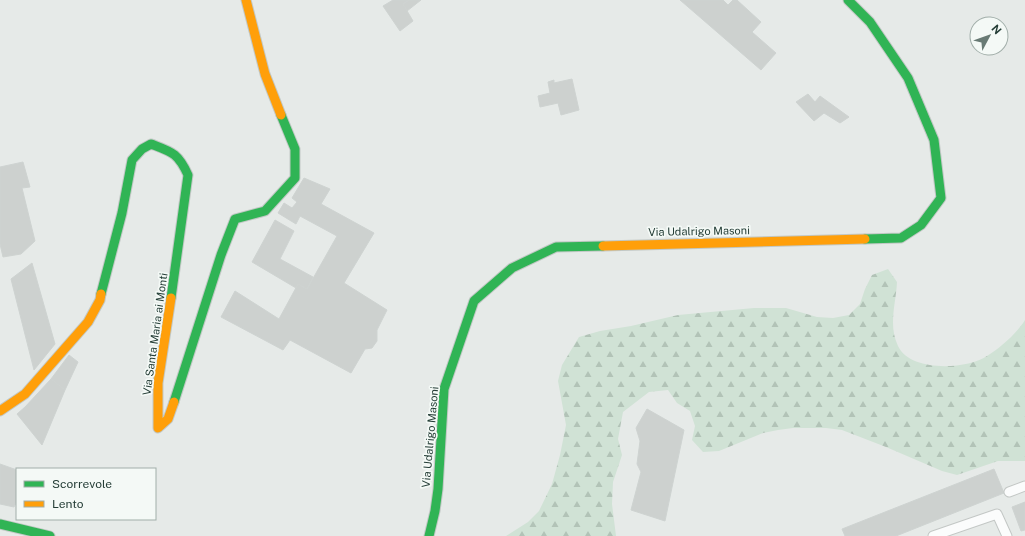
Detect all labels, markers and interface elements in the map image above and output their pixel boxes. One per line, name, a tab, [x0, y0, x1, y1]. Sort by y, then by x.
north arrow	[969, 16, 1009, 56]
text: N	[989, 22, 1004, 37]
street label: Via Udalrigo Masoni	[648, 224, 750, 238]
street label: Via Santa Maria ai Monti	[140, 272, 170, 396]
street label: Via Udalrigo Masoni	[420, 386, 440, 488]
legend	[16, 468, 156, 520]
text: Scorrevole	[52, 477, 112, 491]
text: Lento	[52, 497, 84, 511]

